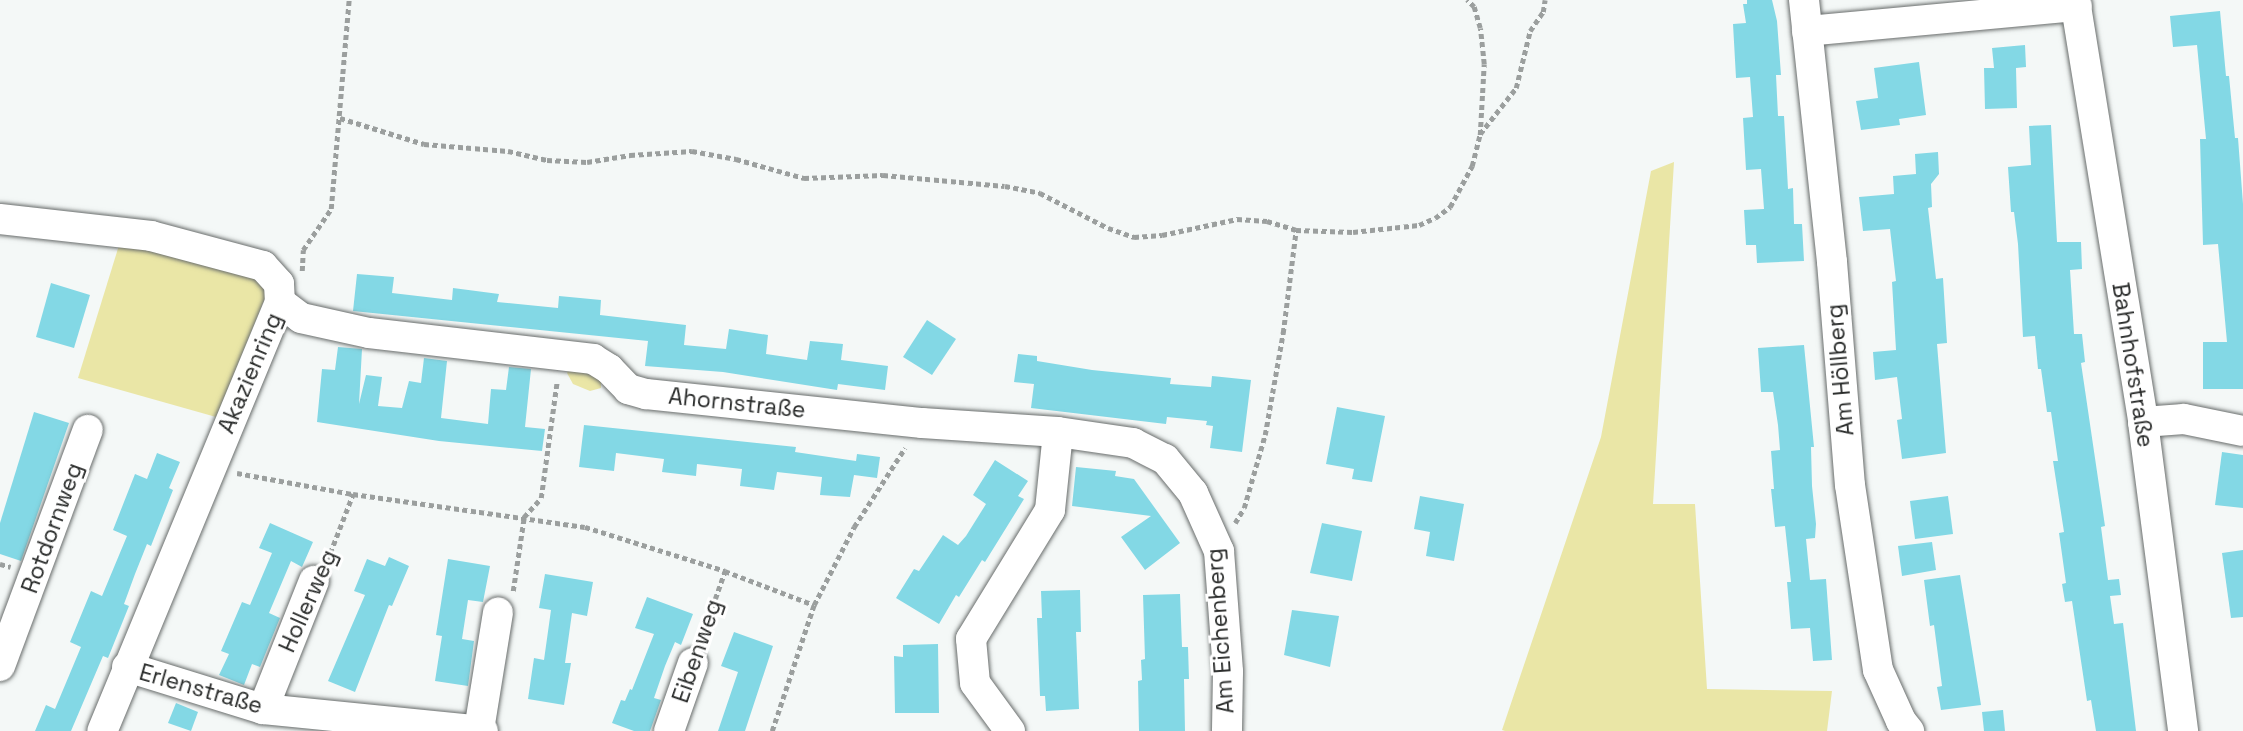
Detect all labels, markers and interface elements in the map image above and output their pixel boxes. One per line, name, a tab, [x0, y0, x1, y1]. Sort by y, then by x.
street label: Bahnhofstraße	[2106, 281, 2160, 449]
street label: Am Höllberg	[1820, 303, 1860, 437]
street label: Akazienring	[212, 309, 288, 437]
street label: Ahornstraße	[667, 382, 807, 424]
street label: Rotdornweg	[16, 459, 88, 597]
street label: Hollerweg	[273, 545, 343, 657]
street label: Am Eichenberg	[1200, 547, 1240, 715]
street label: Eibenweg	[666, 596, 728, 706]
street label: Erlenstraße	[136, 658, 266, 720]

